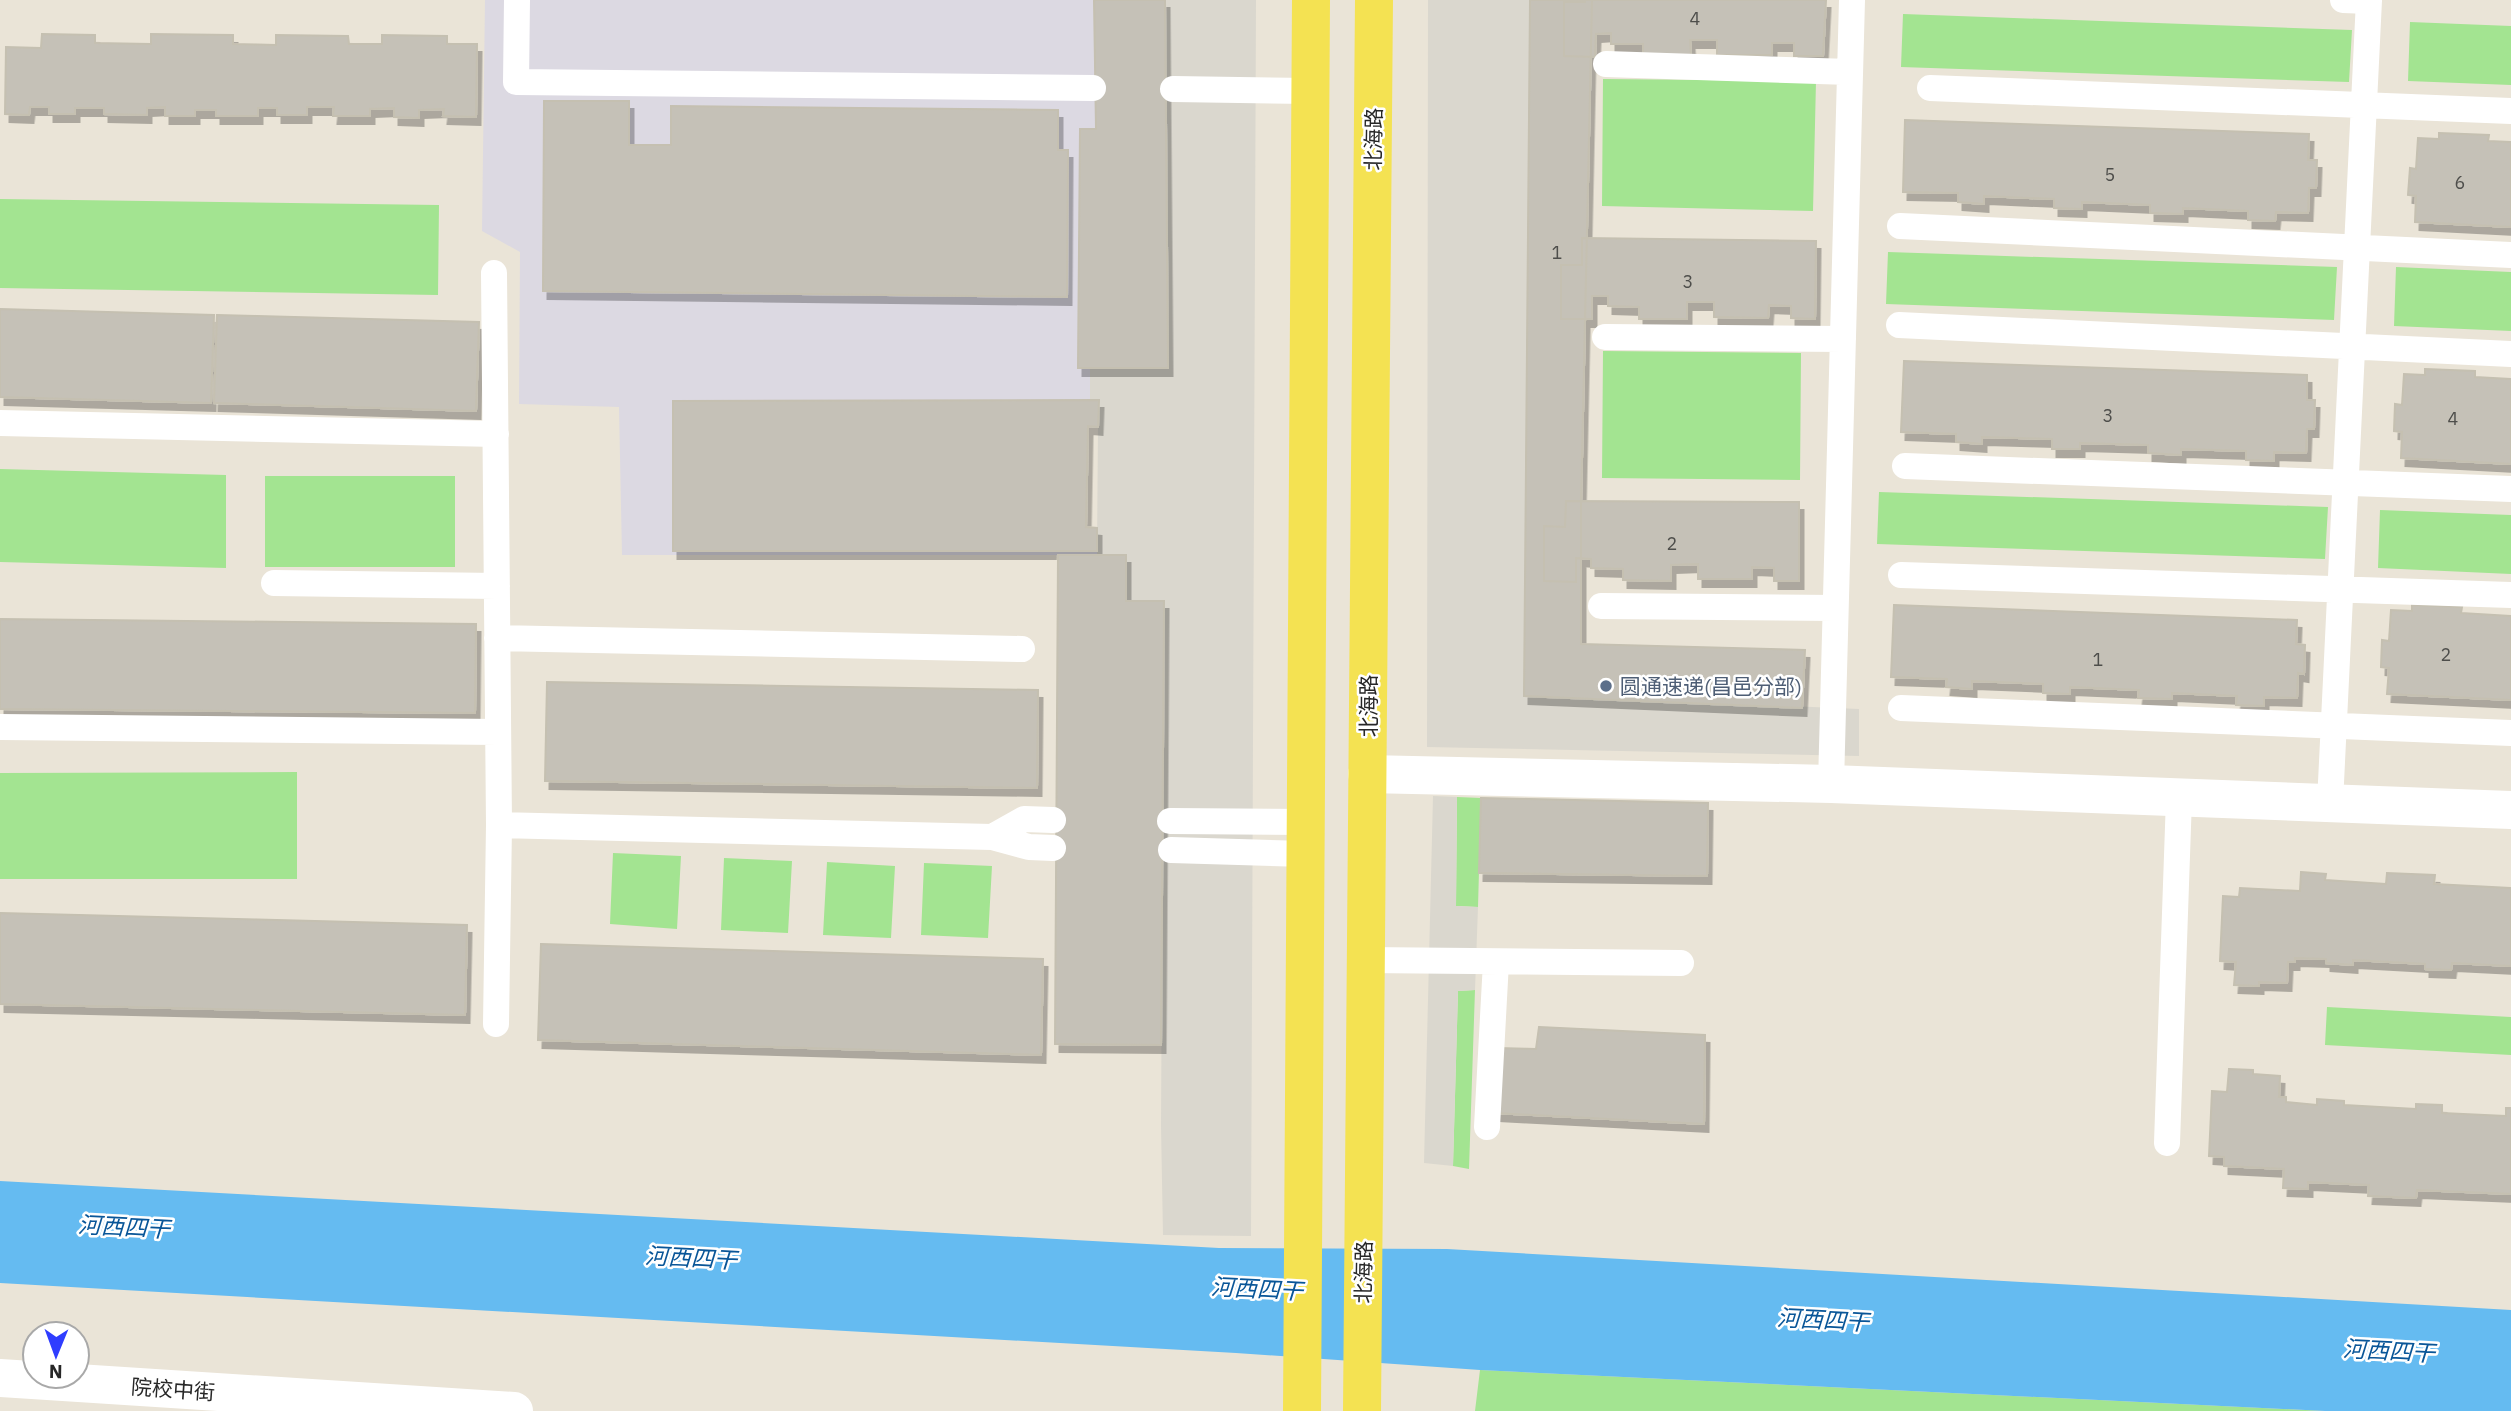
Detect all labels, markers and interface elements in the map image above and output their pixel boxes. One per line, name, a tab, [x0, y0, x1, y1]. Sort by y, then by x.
house number: 4	[1690, 7, 1701, 30]
street label: 北海路	[1358, 107, 1388, 171]
house number: 5	[2105, 163, 2115, 186]
house number: 6	[2455, 171, 2465, 194]
house number: 1	[1552, 241, 1562, 264]
house number: 3	[1683, 270, 1693, 293]
house number: 3	[2103, 404, 2113, 427]
house number: 4	[2448, 407, 2459, 430]
house number: 2	[1667, 532, 1677, 555]
house number: 2	[2441, 643, 2451, 666]
house number: 1	[2093, 648, 2103, 671]
place label: 圆通速递(昌邑分部)	[1620, 672, 1802, 700]
street label: 北海路	[1354, 675, 1382, 738]
marker: 圆通速递(昌邑分部)	[1598, 678, 1614, 694]
water label: 河西四干	[77, 1209, 174, 1244]
water label: 河西四干	[644, 1240, 741, 1275]
street label: 北海路	[1348, 1240, 1378, 1304]
water label: 河西四干	[1210, 1271, 1307, 1306]
water label: 河西四干	[1776, 1302, 1873, 1337]
north arrow	[21, 1320, 91, 1390]
water label: 河西四干	[2342, 1333, 2439, 1368]
text: N	[49, 1360, 63, 1384]
street label: 院校中街	[130, 1372, 216, 1406]

